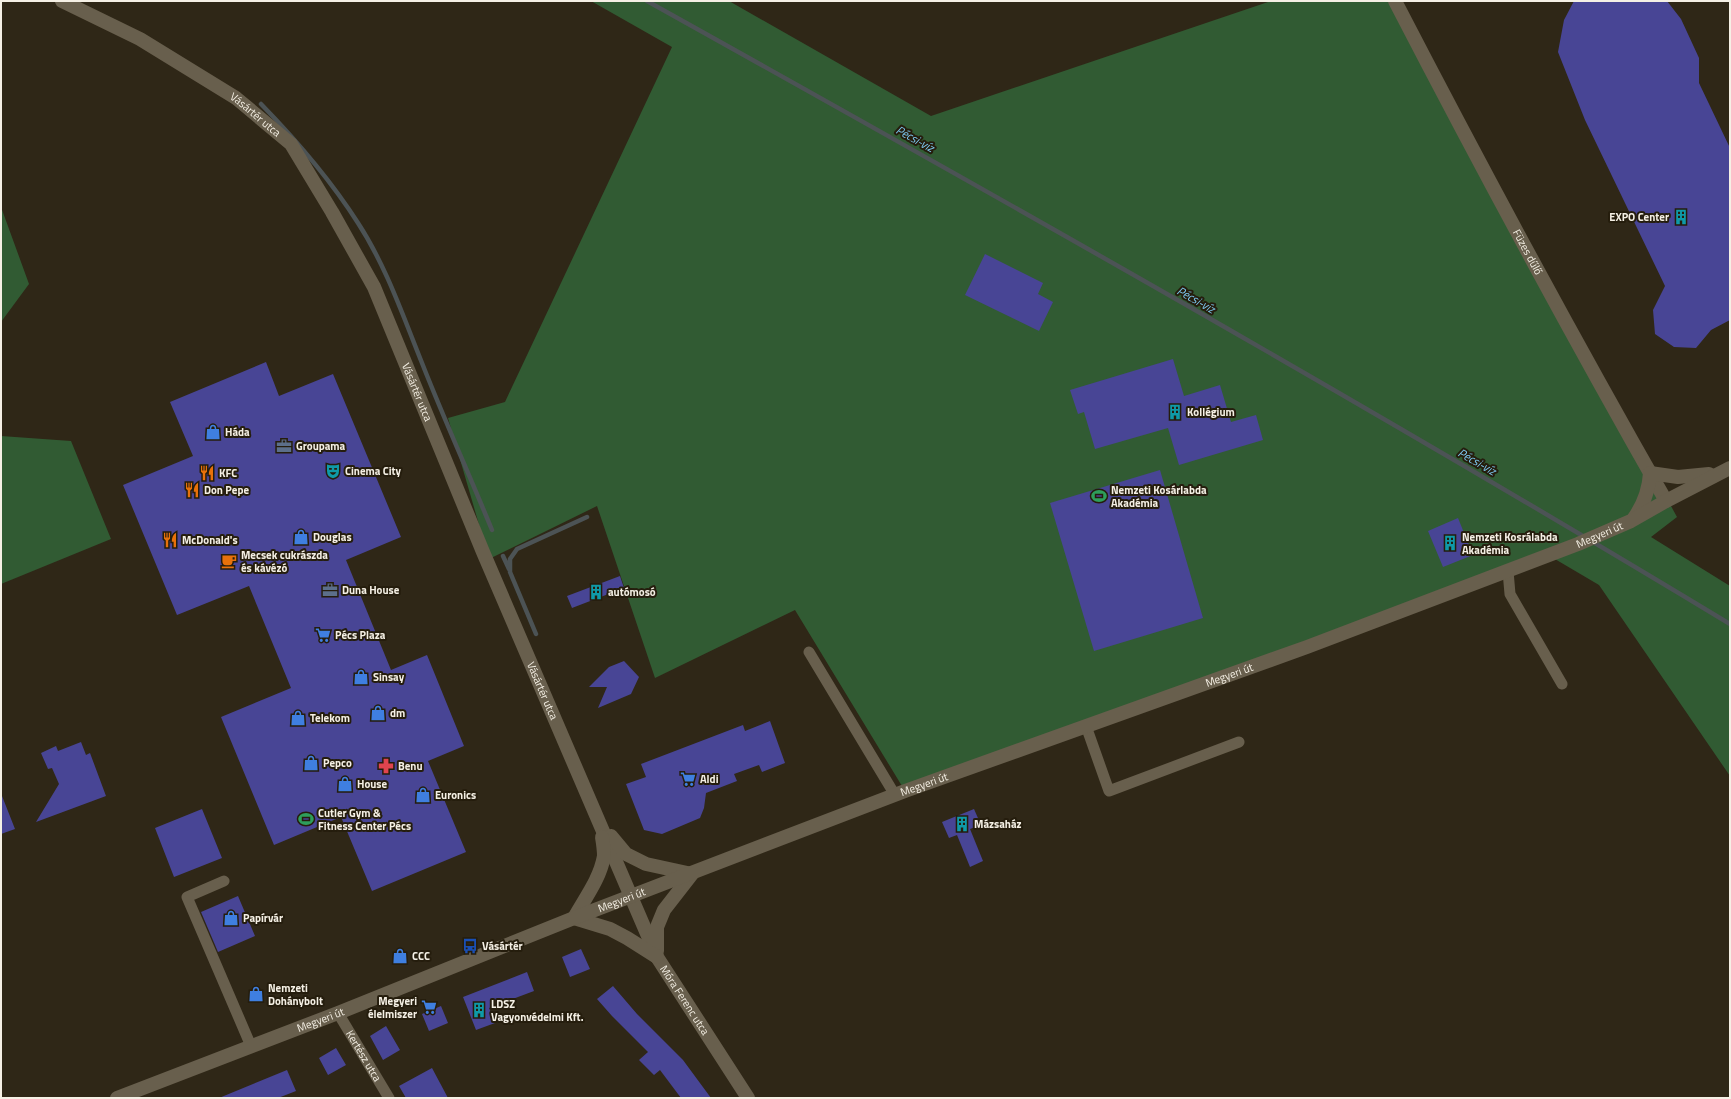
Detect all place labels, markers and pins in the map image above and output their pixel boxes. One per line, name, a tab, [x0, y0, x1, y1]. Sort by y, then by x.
building icon: EXPO Center	[1672, 208, 1690, 226]
place label: EXPO Center	[1609, 209, 1669, 225]
building icon: Kollégium	[1166, 403, 1184, 421]
place label: Kollégium	[1187, 404, 1235, 420]
shop icon: Háda	[204, 423, 222, 441]
place label: Háda	[225, 424, 250, 440]
office icon: Groupama	[275, 437, 293, 455]
place label: Groupama	[296, 438, 346, 454]
theatre icon: Cinema City	[324, 462, 342, 480]
place label: Cinema City	[345, 463, 402, 479]
restaurant icon: KFC	[198, 464, 216, 482]
place label: KFC	[219, 465, 237, 481]
restaurant icon: Don Pepe	[183, 481, 201, 499]
place label: Don Pepe	[204, 482, 249, 498]
place label: Nemzeti Kosárlabda Akadémia	[1111, 482, 1207, 511]
sports icon: Nemzeti Kosárlabda Akadémia	[1090, 487, 1108, 505]
shop icon: Douglas	[292, 528, 310, 546]
place label: Douglas	[313, 529, 352, 545]
place label: Nemzeti Kosrálabda Akadémia	[1462, 529, 1558, 558]
restaurant icon: McDonald's	[161, 531, 179, 549]
place label: McDonald's	[182, 532, 238, 548]
building icon: Nemzeti Kosrálabda Akadémia	[1441, 534, 1459, 552]
place label: Mecsek cukrászda és kávézó	[241, 547, 328, 576]
cafe icon: Mecsek cukrászda és kávézó	[220, 552, 238, 570]
office icon: Duna House	[321, 581, 339, 599]
place label: Duna House	[342, 582, 400, 598]
building icon: autómosó	[587, 583, 605, 601]
place label: autómosó	[608, 584, 656, 600]
supermarket icon: Pécs Plaza	[314, 626, 332, 644]
place label: Pécs Plaza	[335, 627, 386, 643]
shop icon: Sinsay	[352, 668, 370, 686]
place label: Sinsay	[373, 669, 405, 685]
shop icon: dm	[369, 704, 387, 722]
place label: dm	[390, 705, 405, 721]
shop icon: Telekom	[289, 709, 307, 727]
place label: Telekom	[310, 710, 350, 726]
shop icon: Pepco	[302, 754, 320, 772]
place label: Pepco	[323, 755, 352, 771]
pharmacy icon: Benu	[377, 757, 395, 775]
place label: Benu	[398, 758, 422, 774]
supermarket icon: Aldi	[679, 770, 697, 788]
place label: Aldi	[700, 771, 719, 787]
shop icon: House	[336, 775, 354, 793]
place label: House	[357, 776, 388, 792]
shop icon: Euronics	[414, 786, 432, 804]
place label: Euronics	[435, 787, 476, 803]
place label: Cutler Gym & Fitness Center Pécs	[318, 805, 411, 834]
sports icon: Cutler Gym & Fitness Center Pécs	[297, 810, 315, 828]
building icon: Mázsaház	[953, 815, 971, 833]
place label: Mázsaház	[974, 816, 1022, 832]
shop icon: Papírvár	[222, 909, 240, 927]
place label: Papírvár	[243, 910, 283, 926]
bus stop icon: Vásártér	[461, 937, 479, 955]
place label: Vásártér	[482, 938, 523, 954]
shop icon: CCC	[391, 947, 409, 965]
place label: CCC	[412, 948, 430, 964]
place label: Nemzeti Dohánybolt	[268, 980, 323, 1009]
shop icon: Nemzeti Dohánybolt	[247, 985, 265, 1003]
place label: Megyeri élelmiszer	[368, 993, 417, 1022]
place label: LDSZ Vagyonvédelmi Kft.	[491, 996, 584, 1025]
supermarket icon: Megyeri élelmiszer	[420, 998, 438, 1016]
building icon: LDSZ Vagyonvédelmi Kft.	[470, 1001, 488, 1019]

